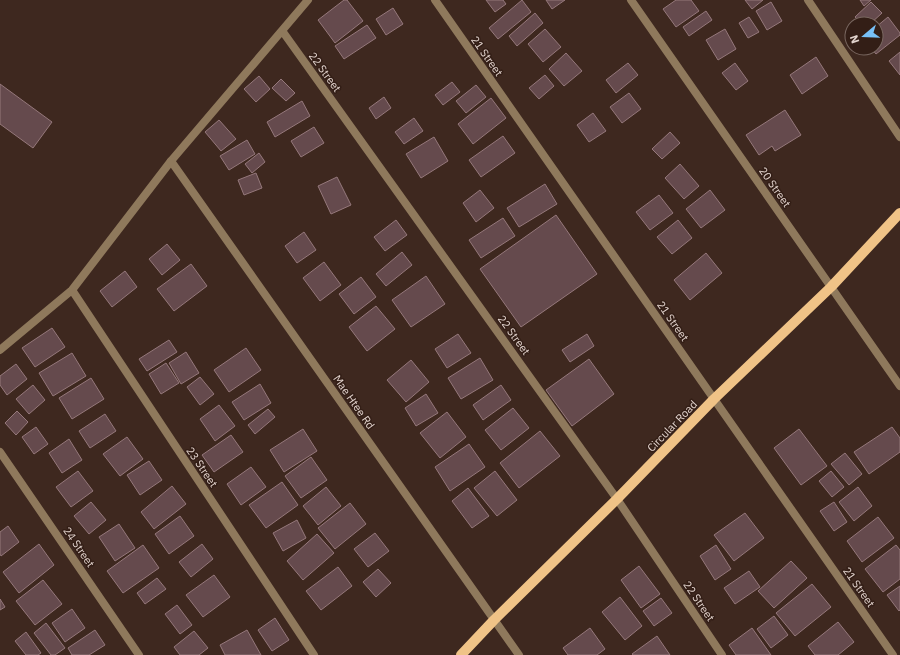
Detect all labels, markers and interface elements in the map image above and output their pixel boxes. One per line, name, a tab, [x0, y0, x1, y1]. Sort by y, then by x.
north arrow	[844, 16, 884, 56]
street label: 21 Street	[468, 33, 506, 79]
text: N	[847, 33, 862, 45]
street label: 22 Street	[306, 49, 344, 95]
street label: 20 Street	[756, 164, 794, 210]
street label: 21 Street	[654, 298, 692, 344]
street label: 22 Street	[495, 312, 533, 358]
street label: Mae Htee Rd	[330, 372, 378, 432]
street label: Circular Road	[644, 397, 700, 455]
street label: 23 Street	[183, 444, 221, 490]
street label: 24 Street	[60, 524, 98, 570]
street label: 21 Street	[840, 564, 878, 610]
street label: 22 Street	[680, 578, 718, 624]

